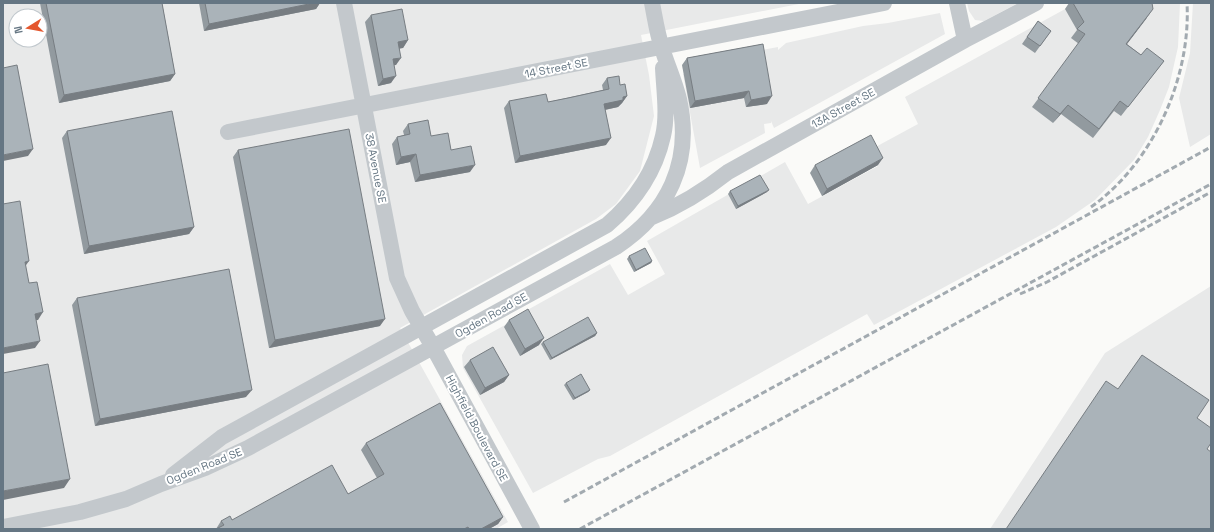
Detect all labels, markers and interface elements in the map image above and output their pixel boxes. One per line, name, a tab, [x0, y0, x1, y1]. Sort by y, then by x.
north arrow	[8, 8, 48, 48]
text: N	[11, 25, 26, 35]
street label: 14 Street SE	[523, 55, 589, 81]
street label: 13A Street SE	[809, 85, 877, 131]
street label: 38 Avenue SE	[362, 132, 390, 204]
street label: Ogden Road SE	[452, 289, 530, 341]
street label: Highfield Boulevard SE	[443, 372, 511, 484]
street label: Ogden Road SE	[164, 444, 244, 488]

